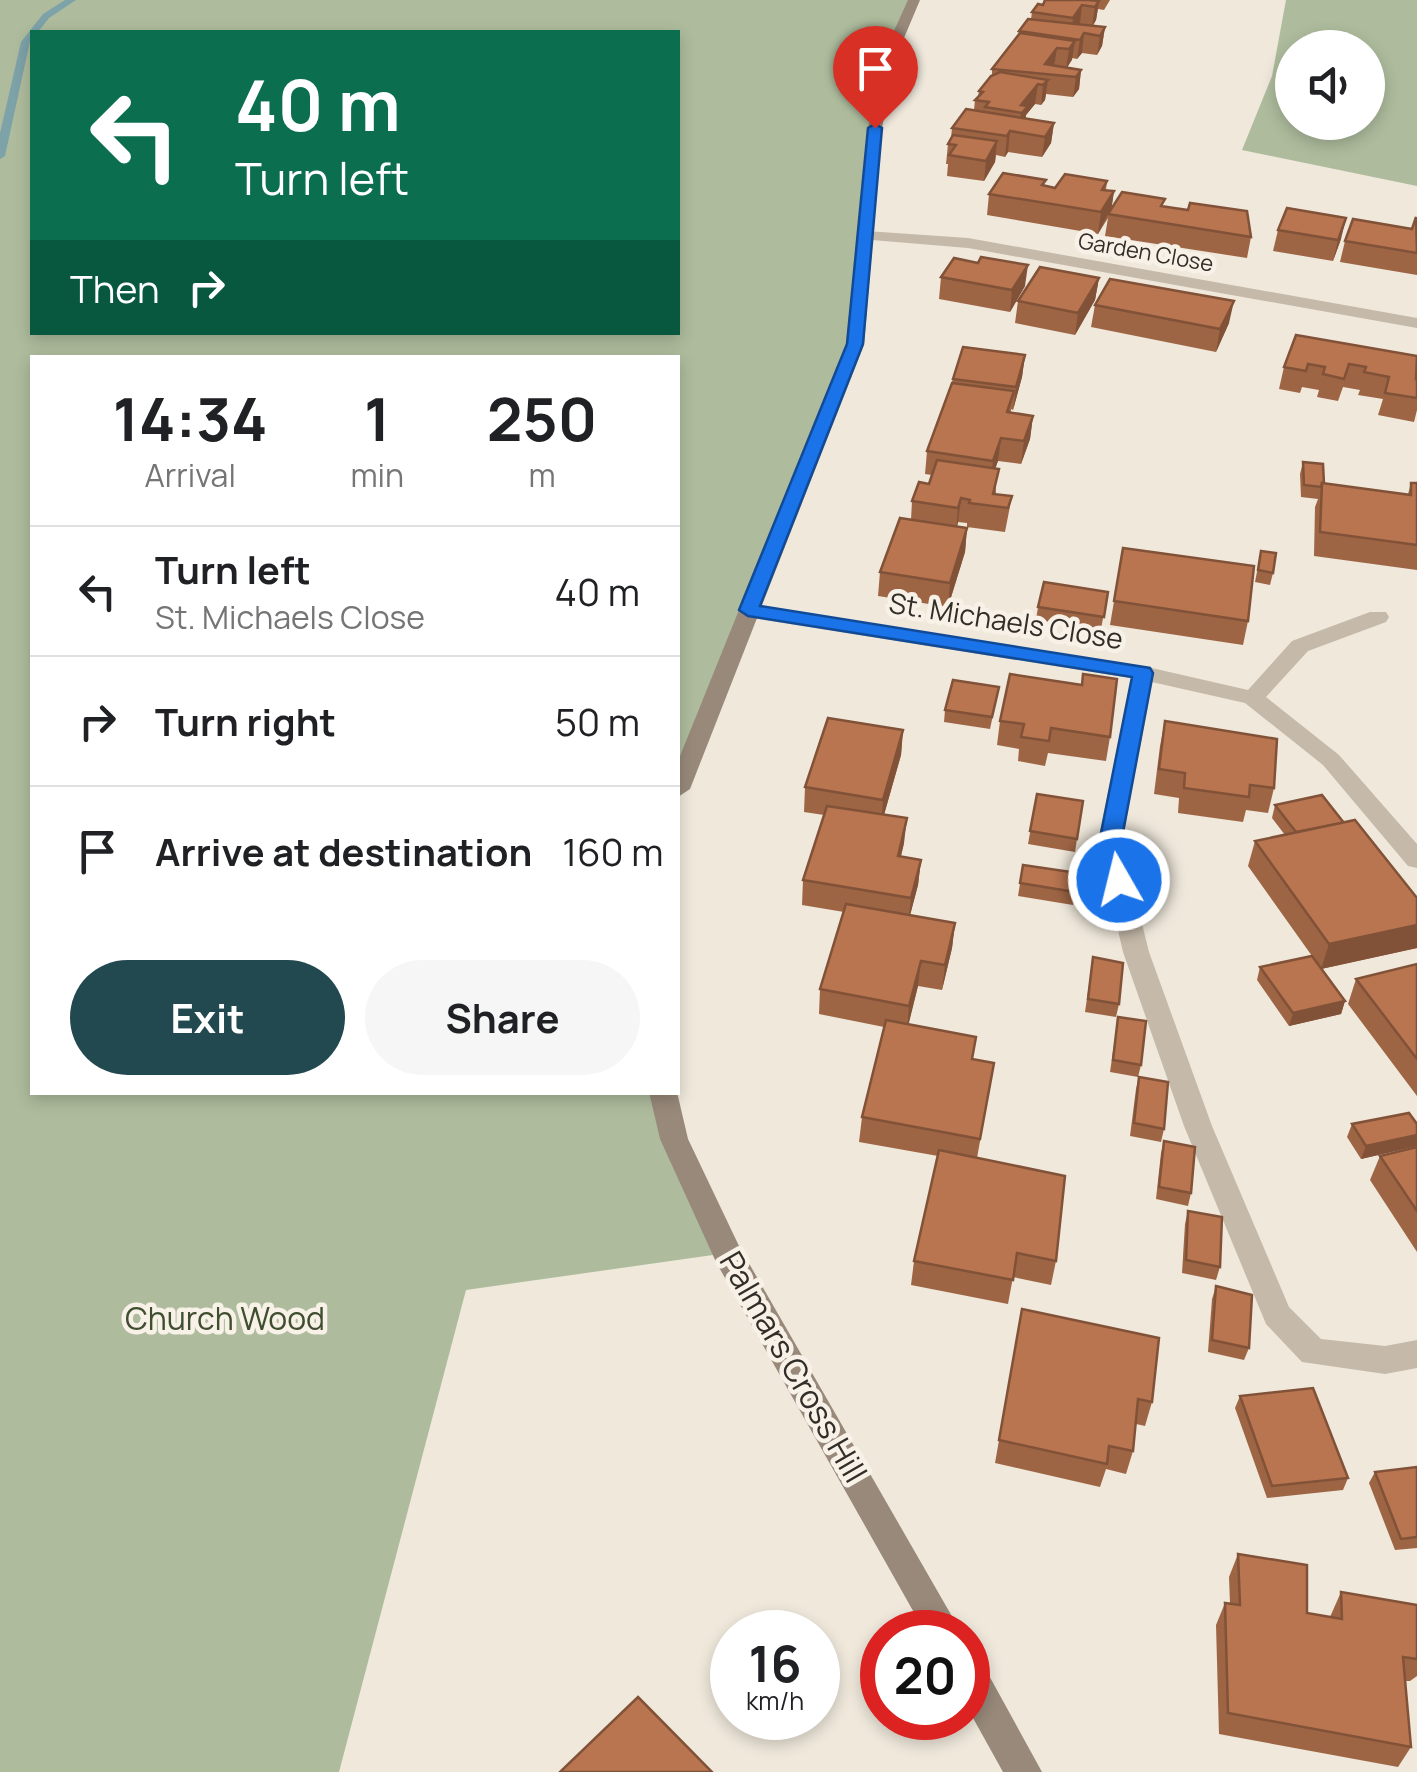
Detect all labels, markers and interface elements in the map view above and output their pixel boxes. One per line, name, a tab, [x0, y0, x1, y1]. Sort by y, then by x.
pin	[833, 26, 918, 129]
map controls	[1275, 30, 1385, 140]
button: sound	[1275, 30, 1385, 140]
icon: arrive	[848, 41, 903, 96]
text: 40 m	[235, 56, 401, 152]
icon: left	[70, 70, 200, 200]
text: Turn left	[235, 147, 409, 209]
street label: Garden Close	[1076, 225, 1216, 279]
icon: right	[179, 260, 234, 315]
text: Then	[70, 262, 159, 314]
text: 14:34	[113, 377, 268, 459]
text: 1	[364, 377, 390, 459]
text: 250	[487, 377, 597, 459]
text: Arrival	[145, 453, 236, 497]
text: min	[350, 453, 404, 497]
text: m	[528, 453, 556, 497]
text: Turn left	[155, 543, 311, 595]
icon: left	[70, 564, 125, 619]
text: 40 m	[555, 565, 640, 617]
street label: St. Michaels Close	[887, 583, 1126, 657]
text: St. Michaels Close	[155, 595, 425, 639]
icon: right	[70, 694, 125, 749]
text: Turn right	[155, 695, 336, 747]
text: 50 m	[555, 695, 640, 747]
icon: arrive	[70, 824, 125, 879]
text: Arrive at destination	[155, 825, 532, 877]
text: 160 m	[562, 825, 664, 877]
position arrow	[1067, 828, 1171, 932]
button: Exit	[70, 960, 345, 1075]
button: Share	[365, 960, 640, 1075]
street label: Palmars Cross Hill	[710, 1243, 878, 1490]
park label: Church Wood	[125, 1296, 325, 1340]
speed limit sign: 20	[860, 1610, 990, 1740]
text: 16	[749, 1629, 801, 1697]
text: km/h	[746, 1683, 804, 1718]

